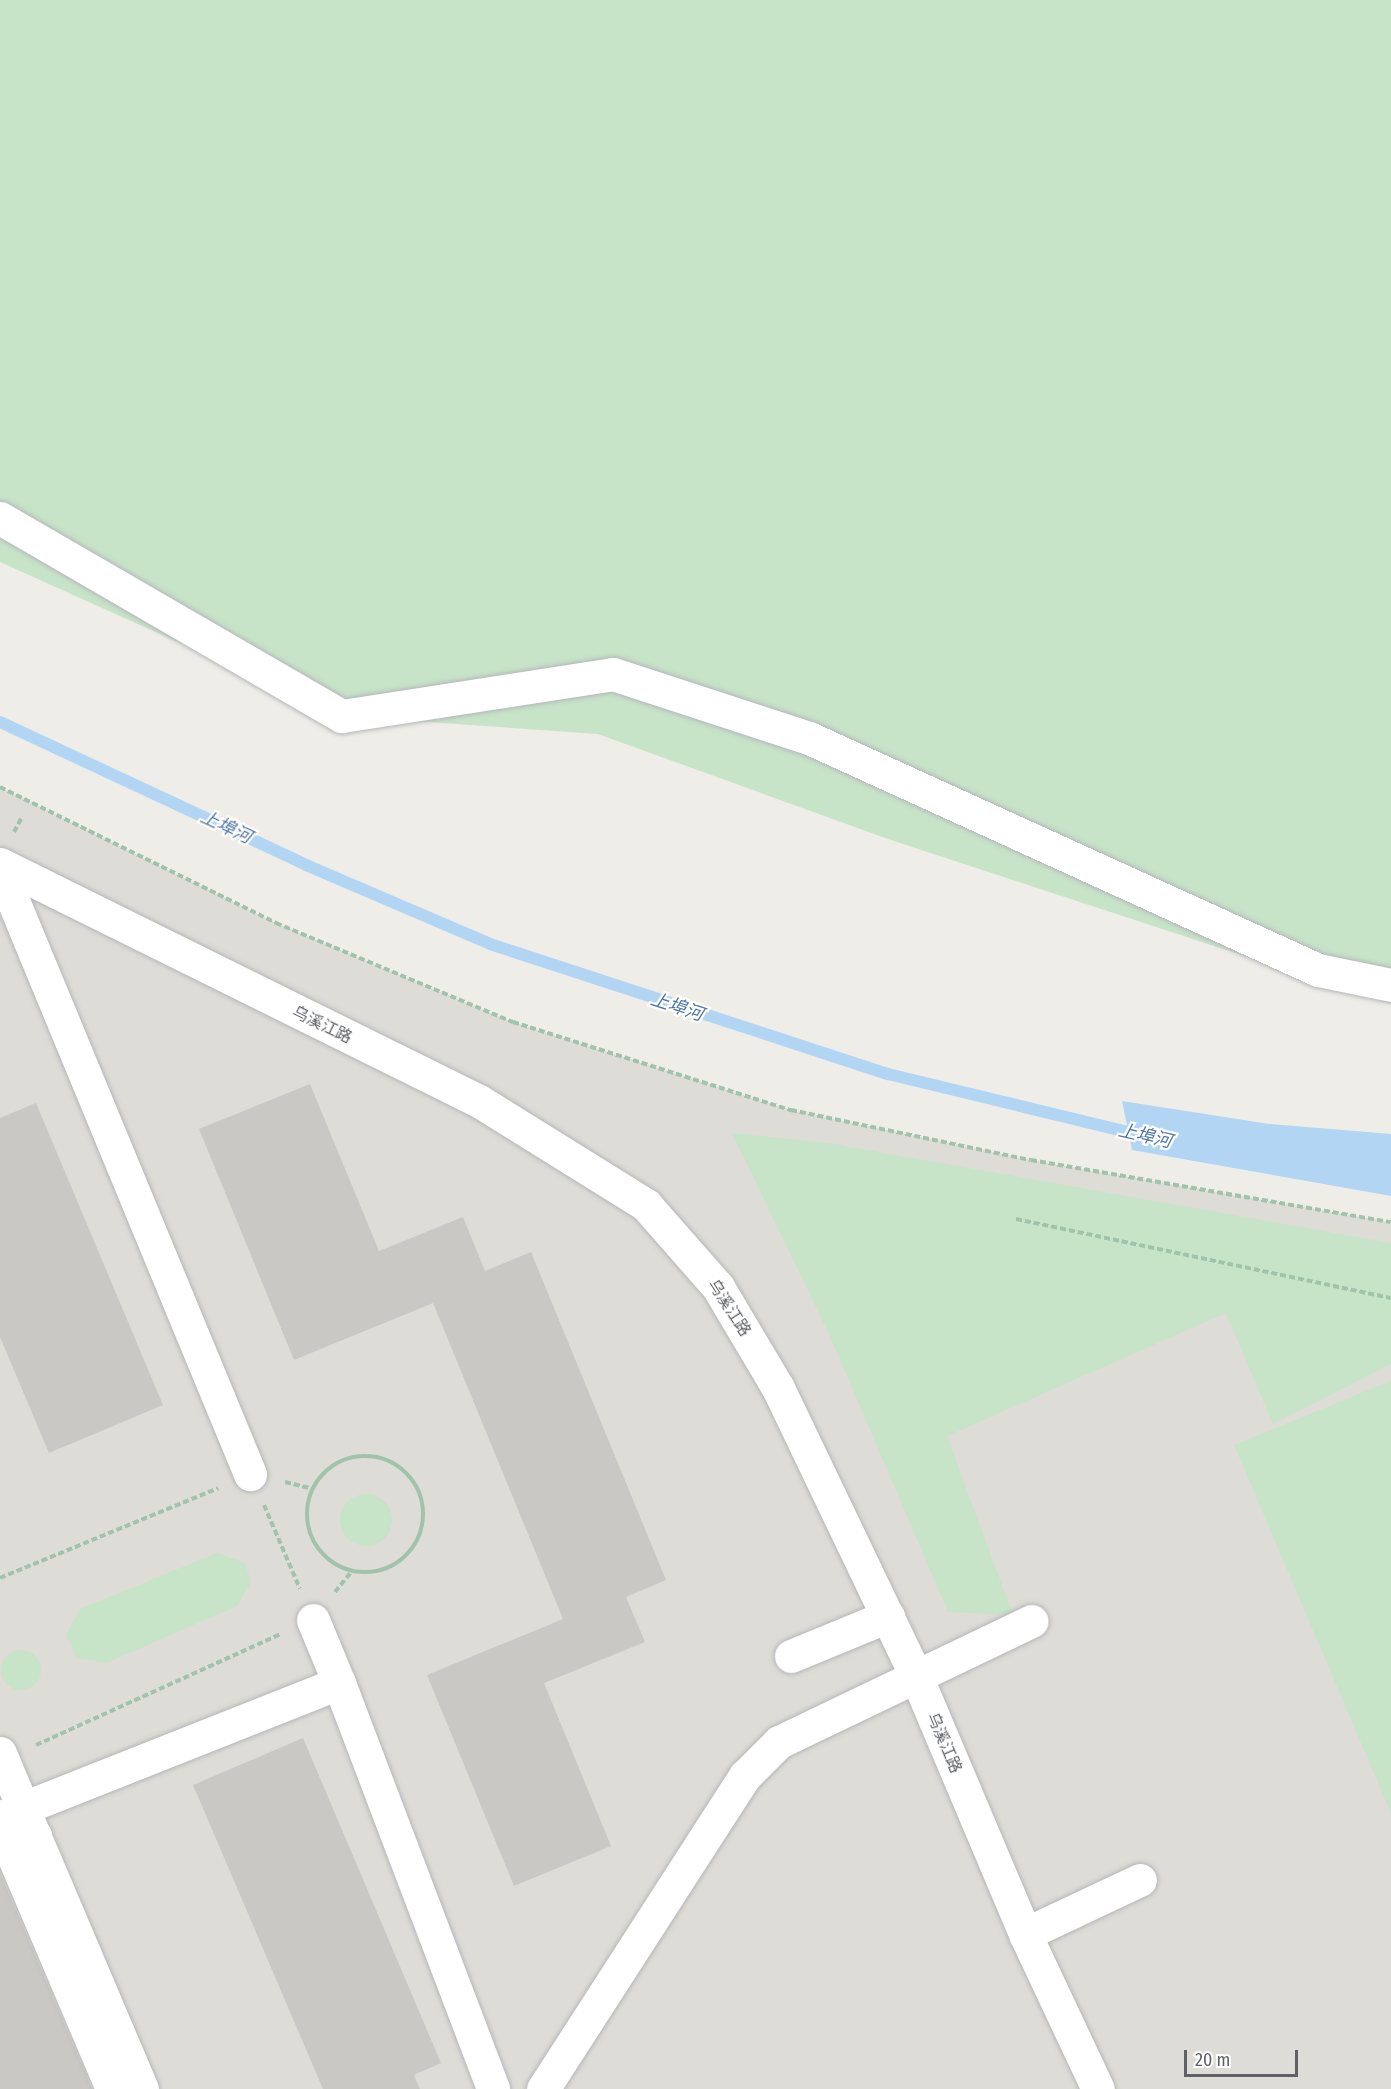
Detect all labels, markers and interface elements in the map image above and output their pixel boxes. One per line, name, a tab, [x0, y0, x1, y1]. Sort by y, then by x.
water label: 上埠河	[197, 806, 255, 848]
water label: 上埠河	[648, 988, 706, 1026]
street label: 乌溪江路	[289, 1002, 355, 1048]
water label: 上埠河	[1116, 1119, 1174, 1153]
street label: 乌溪江路	[704, 1276, 754, 1340]
street label: 乌溪江路	[923, 1710, 965, 1776]
scale bar	[1187, 2038, 1301, 2076]
text: 20 m	[1195, 2049, 1230, 2071]

